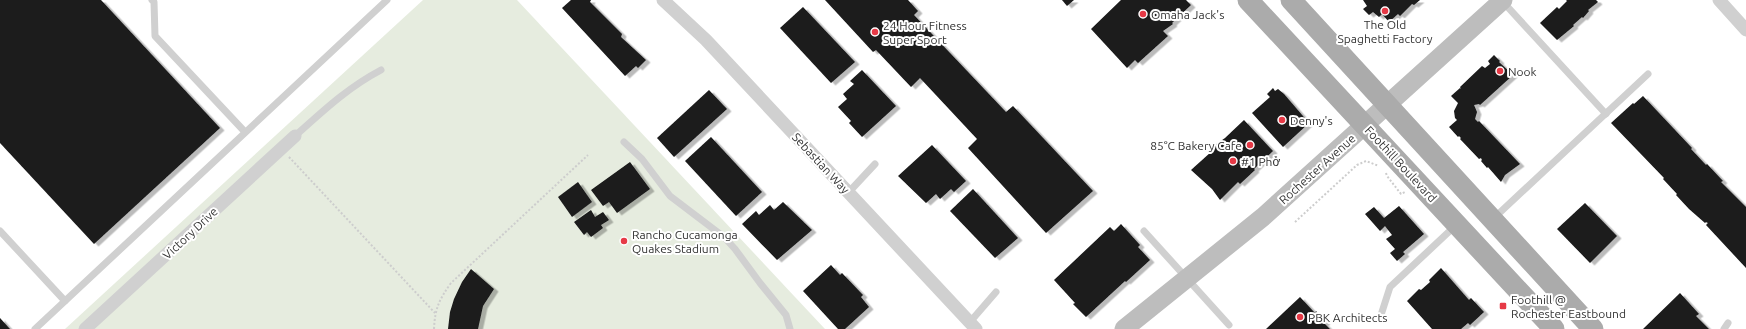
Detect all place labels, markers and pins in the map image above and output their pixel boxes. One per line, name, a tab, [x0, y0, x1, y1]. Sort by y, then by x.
marker: The Old Spaghetti Factory	[1380, 6, 1390, 16]
place label: Omaha Jack's	[1151, 8, 1224, 21]
marker: Omaha Jack's	[1138, 9, 1148, 19]
place label: The Old Spaghetti Factory	[1338, 18, 1433, 45]
place label: 24 Hour Fitness Super Sport	[883, 19, 967, 46]
marker: 24 Hour Fitness Super Sport	[870, 27, 880, 37]
place label: Nook	[1508, 65, 1537, 78]
marker: Nook	[1495, 66, 1505, 76]
place label: Denny's	[1290, 114, 1333, 127]
marker: Denny's	[1277, 115, 1287, 125]
place label: 85°C Bakery Cafe	[1150, 139, 1242, 152]
marker: 85°C Bakery Cafe	[1245, 140, 1255, 150]
place label: #1 Phở	[1241, 155, 1280, 168]
marker: #1 Phở	[1228, 156, 1238, 166]
place label: Rancho Cucamonga Quakes Stadium	[632, 228, 738, 255]
marker: Rancho Cucamonga Quakes Stadium	[619, 236, 629, 246]
place label: Foothill @ Rochester Eastbound	[1511, 293, 1626, 320]
marker: Foothill @ Rochester Eastbound	[1498, 301, 1508, 311]
place label: PBK Architects	[1308, 311, 1387, 324]
marker: PBK Architects	[1295, 312, 1305, 322]

